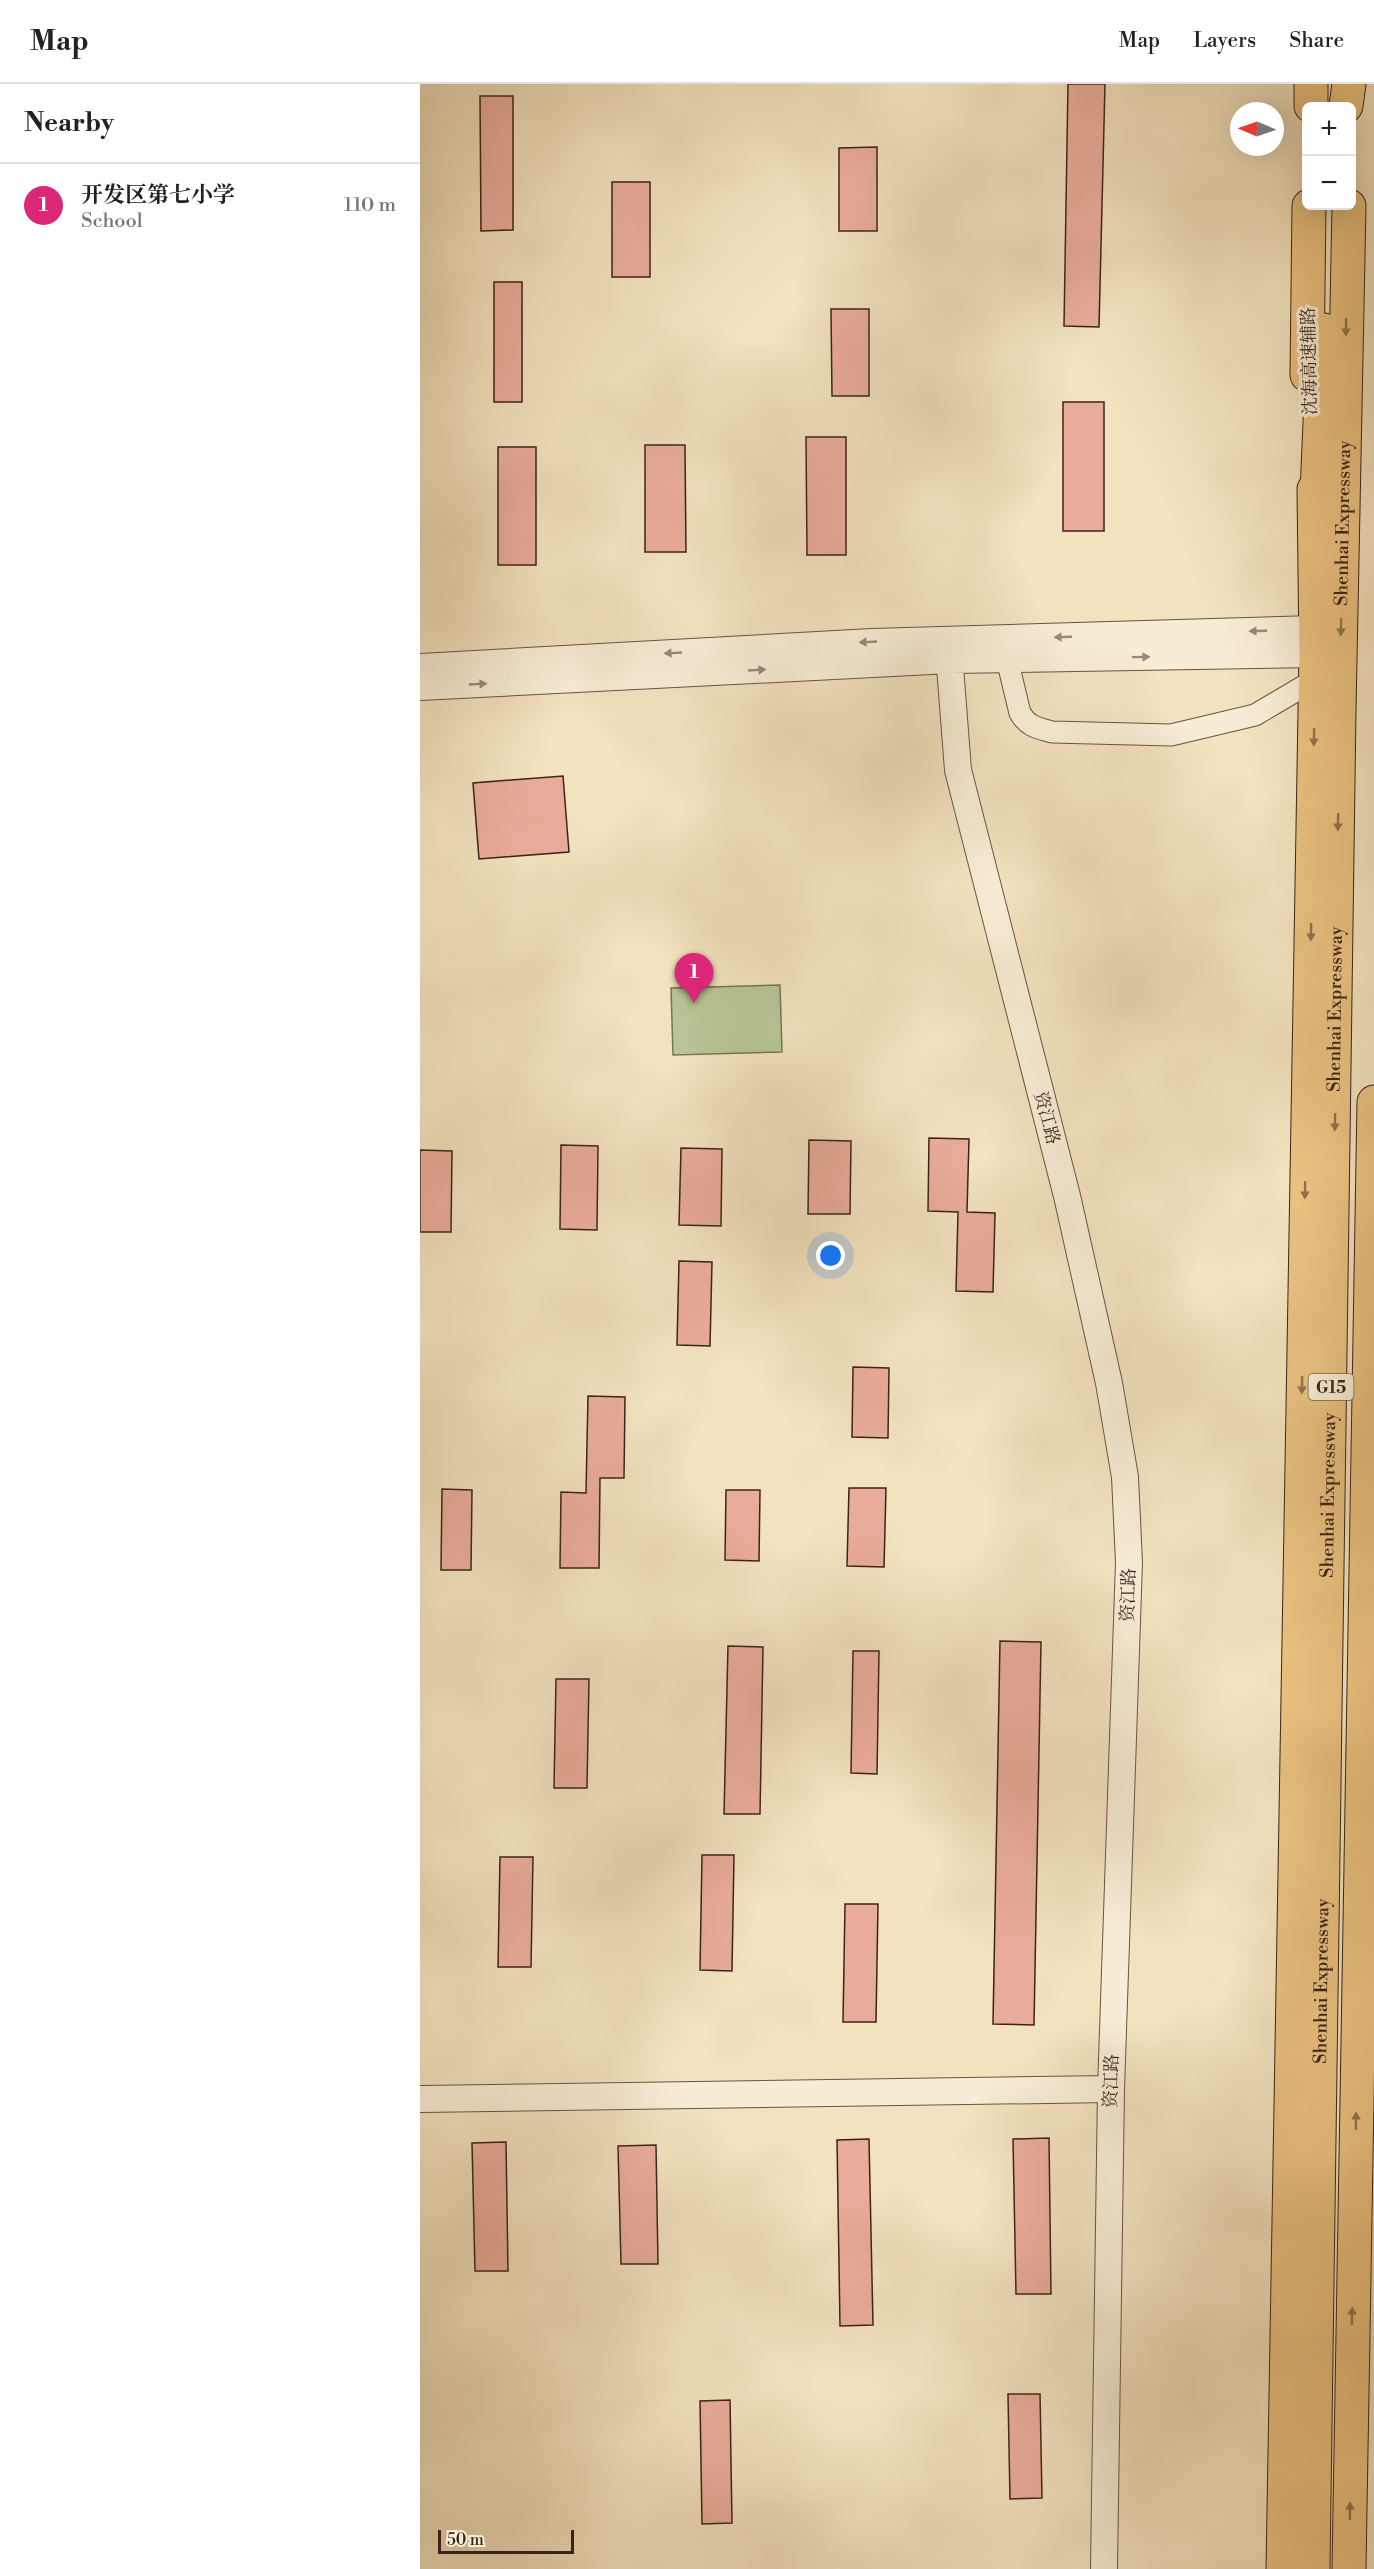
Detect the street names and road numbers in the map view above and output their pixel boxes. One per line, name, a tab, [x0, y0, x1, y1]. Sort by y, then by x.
street label: 沈海高速辅路	[1297, 307, 1322, 415]
street label: Shenhai Expressway	[1330, 440, 1356, 606]
street label: Shenhai Expressway	[1323, 926, 1348, 1092]
street label: 资江路	[1028, 1089, 1065, 1147]
road number: G15	[1308, 1374, 1354, 1400]
street label: Shenhai Expressway	[1316, 1412, 1341, 1578]
street label: 资江路	[1116, 1568, 1141, 1622]
street label: Shenhai Expressway	[1309, 1898, 1334, 2064]
street label: 资江路	[1099, 2054, 1124, 2108]

